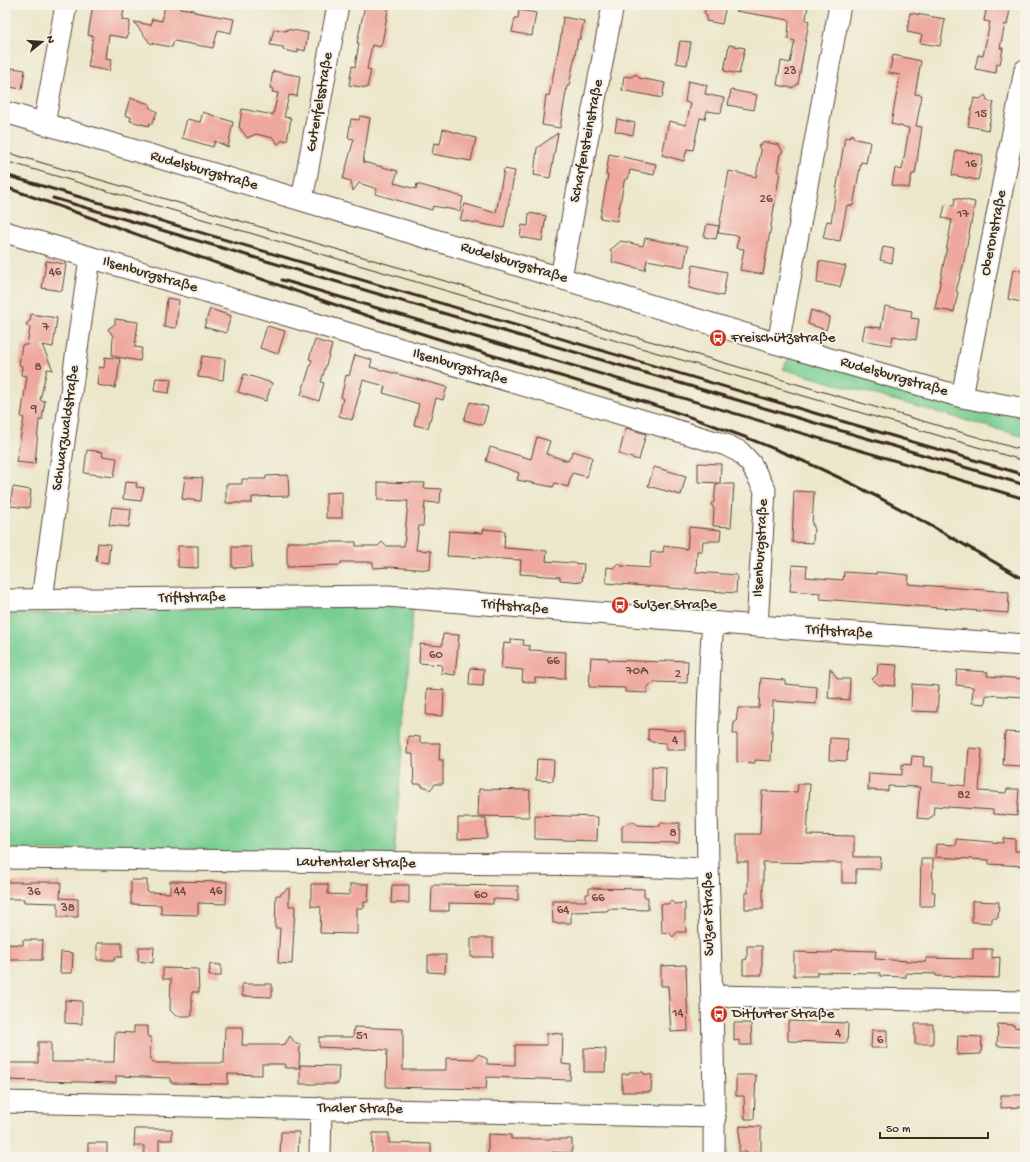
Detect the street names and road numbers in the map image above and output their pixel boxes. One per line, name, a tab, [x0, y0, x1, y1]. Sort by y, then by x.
street label: Gutenfelsstraße	[302, 51, 338, 153]
street label: Scharfensteinstraße	[566, 78, 608, 204]
street label: Rudelsburgstraße	[148, 147, 260, 195]
street label: Oberonstraße	[977, 188, 1011, 277]
street label: Rudelsburgstraße	[458, 238, 570, 288]
street label: Ilsenburgstraße	[100, 253, 200, 297]
street label: Ilsenburgstraße	[410, 345, 510, 389]
street label: Rudelsburgstraße	[838, 353, 950, 401]
street label: Schwarzwaldstraße	[48, 364, 84, 492]
street label: Ilsenburgstraße	[749, 498, 773, 598]
street label: Triftstraße	[157, 588, 226, 608]
street label: Triftstraße	[480, 595, 550, 619]
street label: Triftstraße	[804, 621, 873, 643]
street label: Lautentaler Straße	[296, 853, 416, 873]
street label: Sulzer Straße	[699, 872, 719, 956]
street label: Thaler Straße	[316, 1099, 403, 1119]

